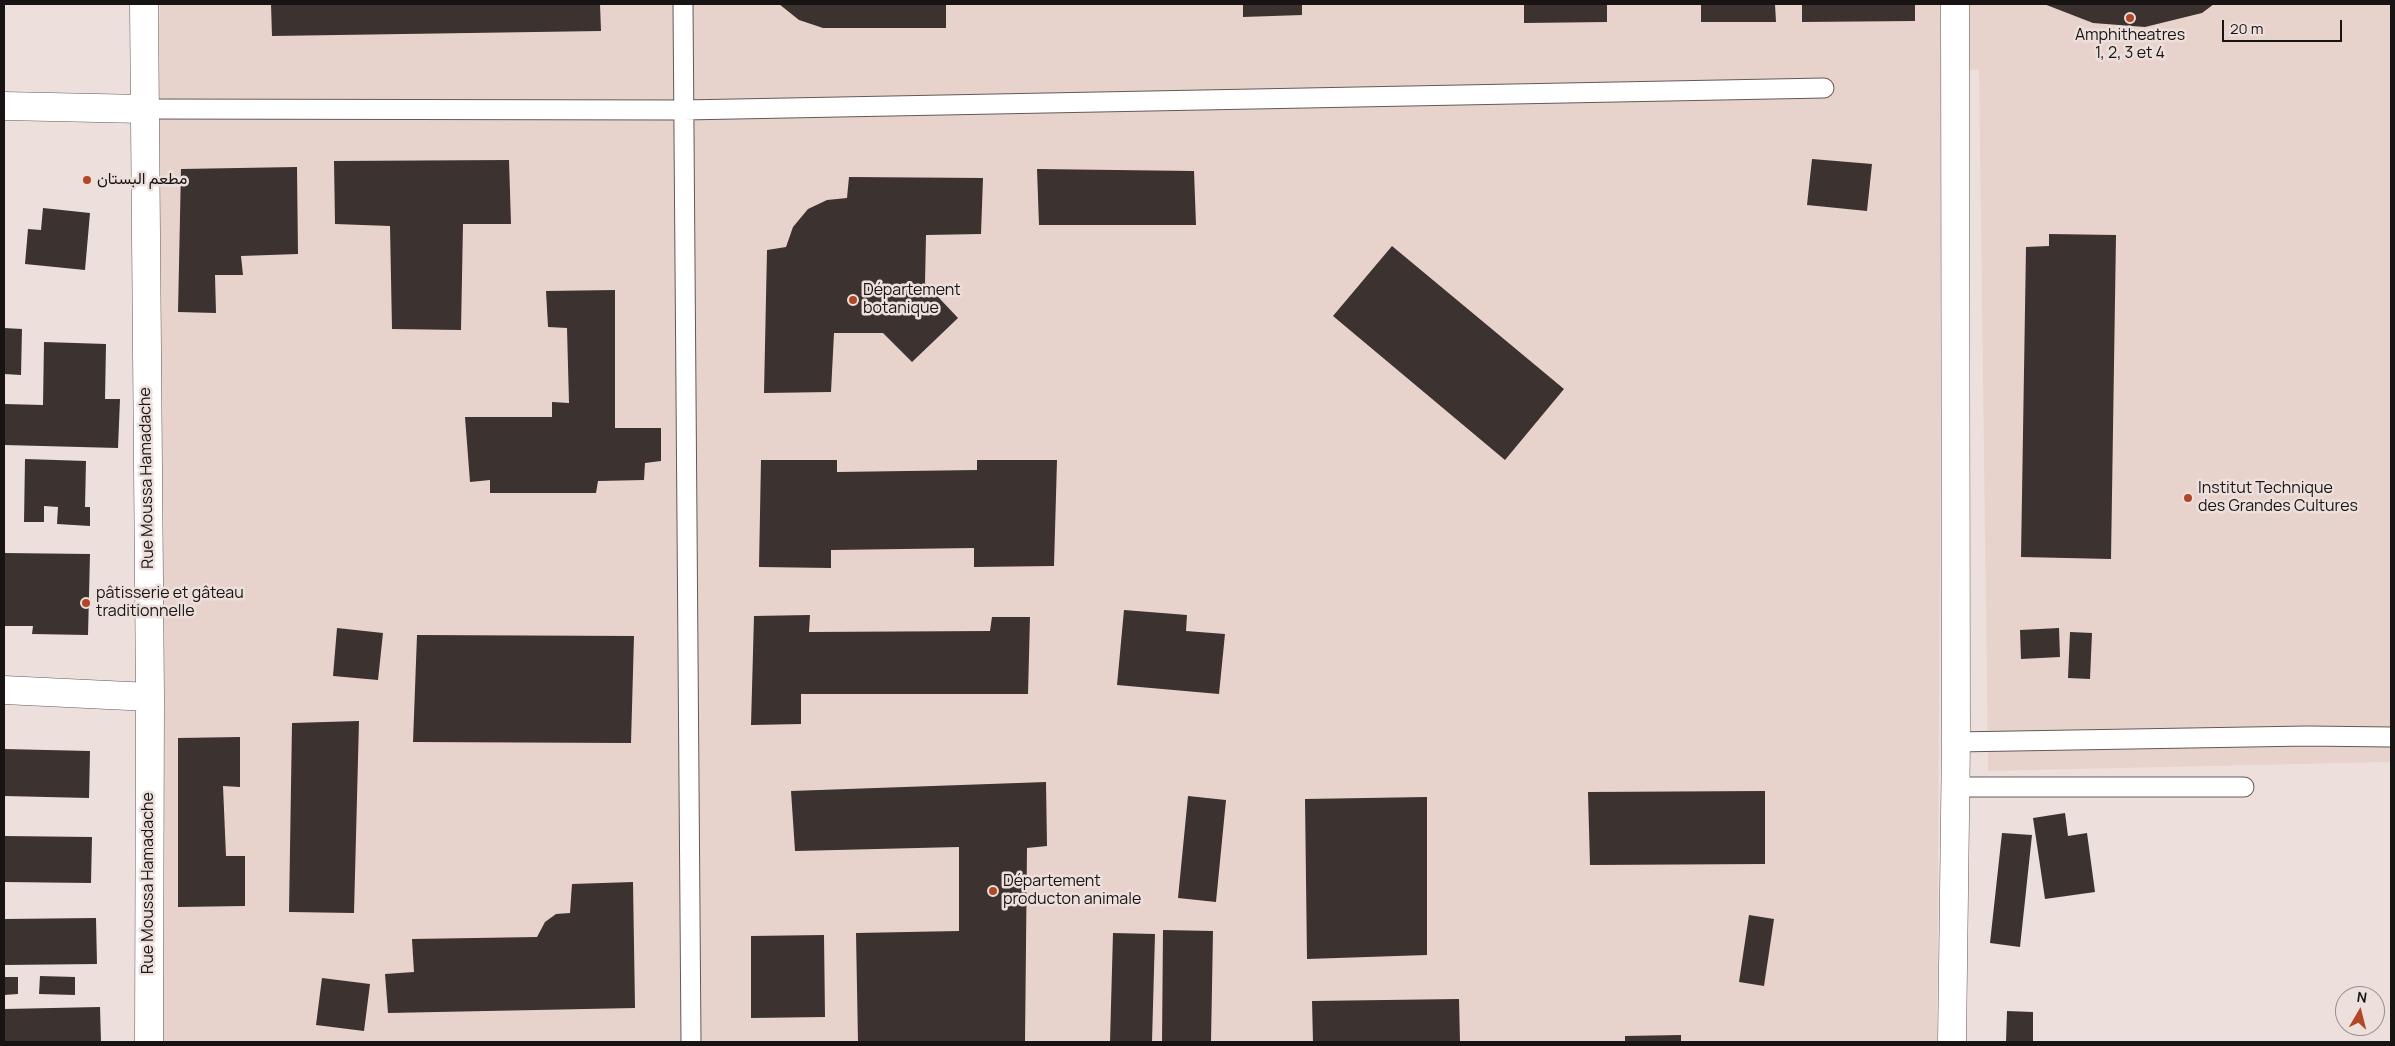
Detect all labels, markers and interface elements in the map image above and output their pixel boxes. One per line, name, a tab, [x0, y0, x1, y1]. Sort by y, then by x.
scale bar	[2225, 10, 2345, 42]
marker: Amphitheatres 1, 2, 3 et 4	[2124, 12, 2136, 24]
text: 20 m	[2230, 18, 2263, 39]
place label: Amphitheatres 1, 2, 3 et 4	[2075, 26, 2185, 64]
place label: مطعم البستان	[97, 170, 187, 190]
marker: مطعم البستان	[81, 174, 93, 186]
place label: Département botanique	[863, 281, 961, 319]
marker: Département botanique	[847, 294, 859, 306]
street label: Rue Moussa Hamadache	[136, 387, 158, 569]
place label: Institut Technique des Grandes Cultures	[2198, 479, 2358, 517]
marker: Institut Technique des Grandes Cultures	[2182, 492, 2194, 504]
place label: pâtisserie et gâteau traditionnelle	[96, 584, 244, 622]
marker: pâtisserie et gâteau traditionnelle	[80, 597, 92, 609]
street label: Rue Moussa Hamadache	[139, 792, 159, 974]
place label: Département producton animale	[1003, 872, 1141, 910]
marker: Département producton animale	[987, 885, 999, 897]
north arrow	[2335, 986, 2385, 1036]
text: N	[2356, 987, 2368, 1007]

